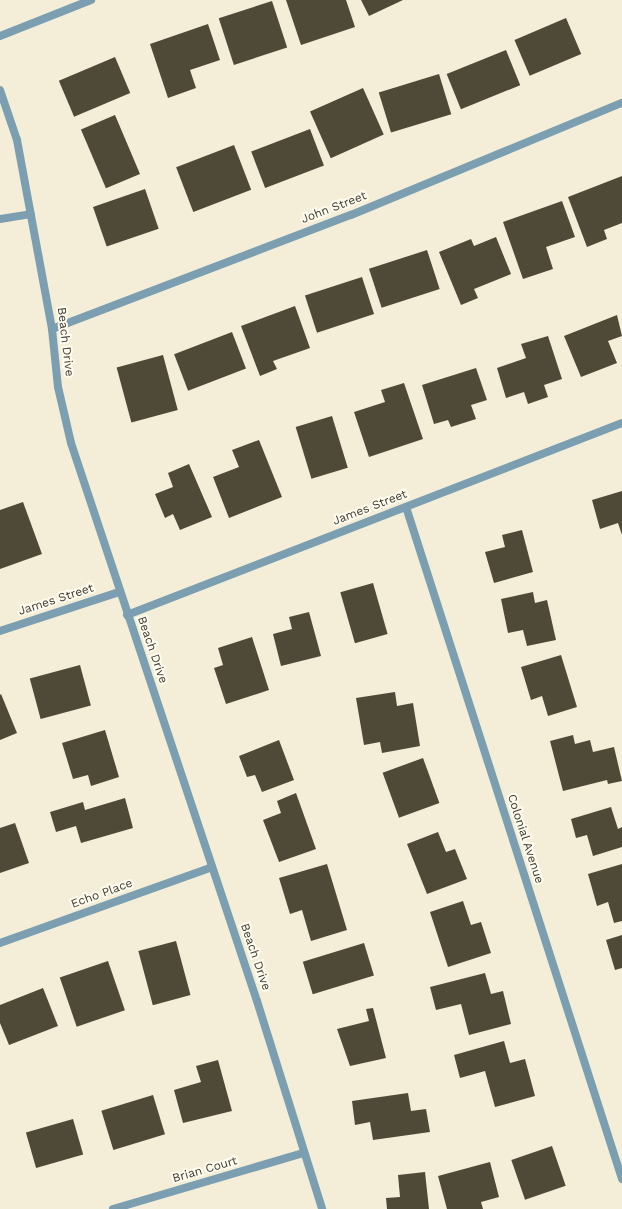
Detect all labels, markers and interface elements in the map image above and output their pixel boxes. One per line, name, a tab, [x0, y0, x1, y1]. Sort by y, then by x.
street label: John Street	[299, 189, 369, 227]
street label: Beach Drive	[54, 307, 76, 377]
street label: James Street	[331, 487, 409, 529]
street label: James Street	[17, 581, 95, 619]
street label: Beach Drive	[134, 615, 170, 685]
street label: Colonial Avenue	[504, 792, 546, 886]
street label: Echo Place	[69, 876, 135, 912]
street label: Beach Drive	[237, 922, 273, 992]
street label: Brian Court	[171, 1154, 239, 1186]

